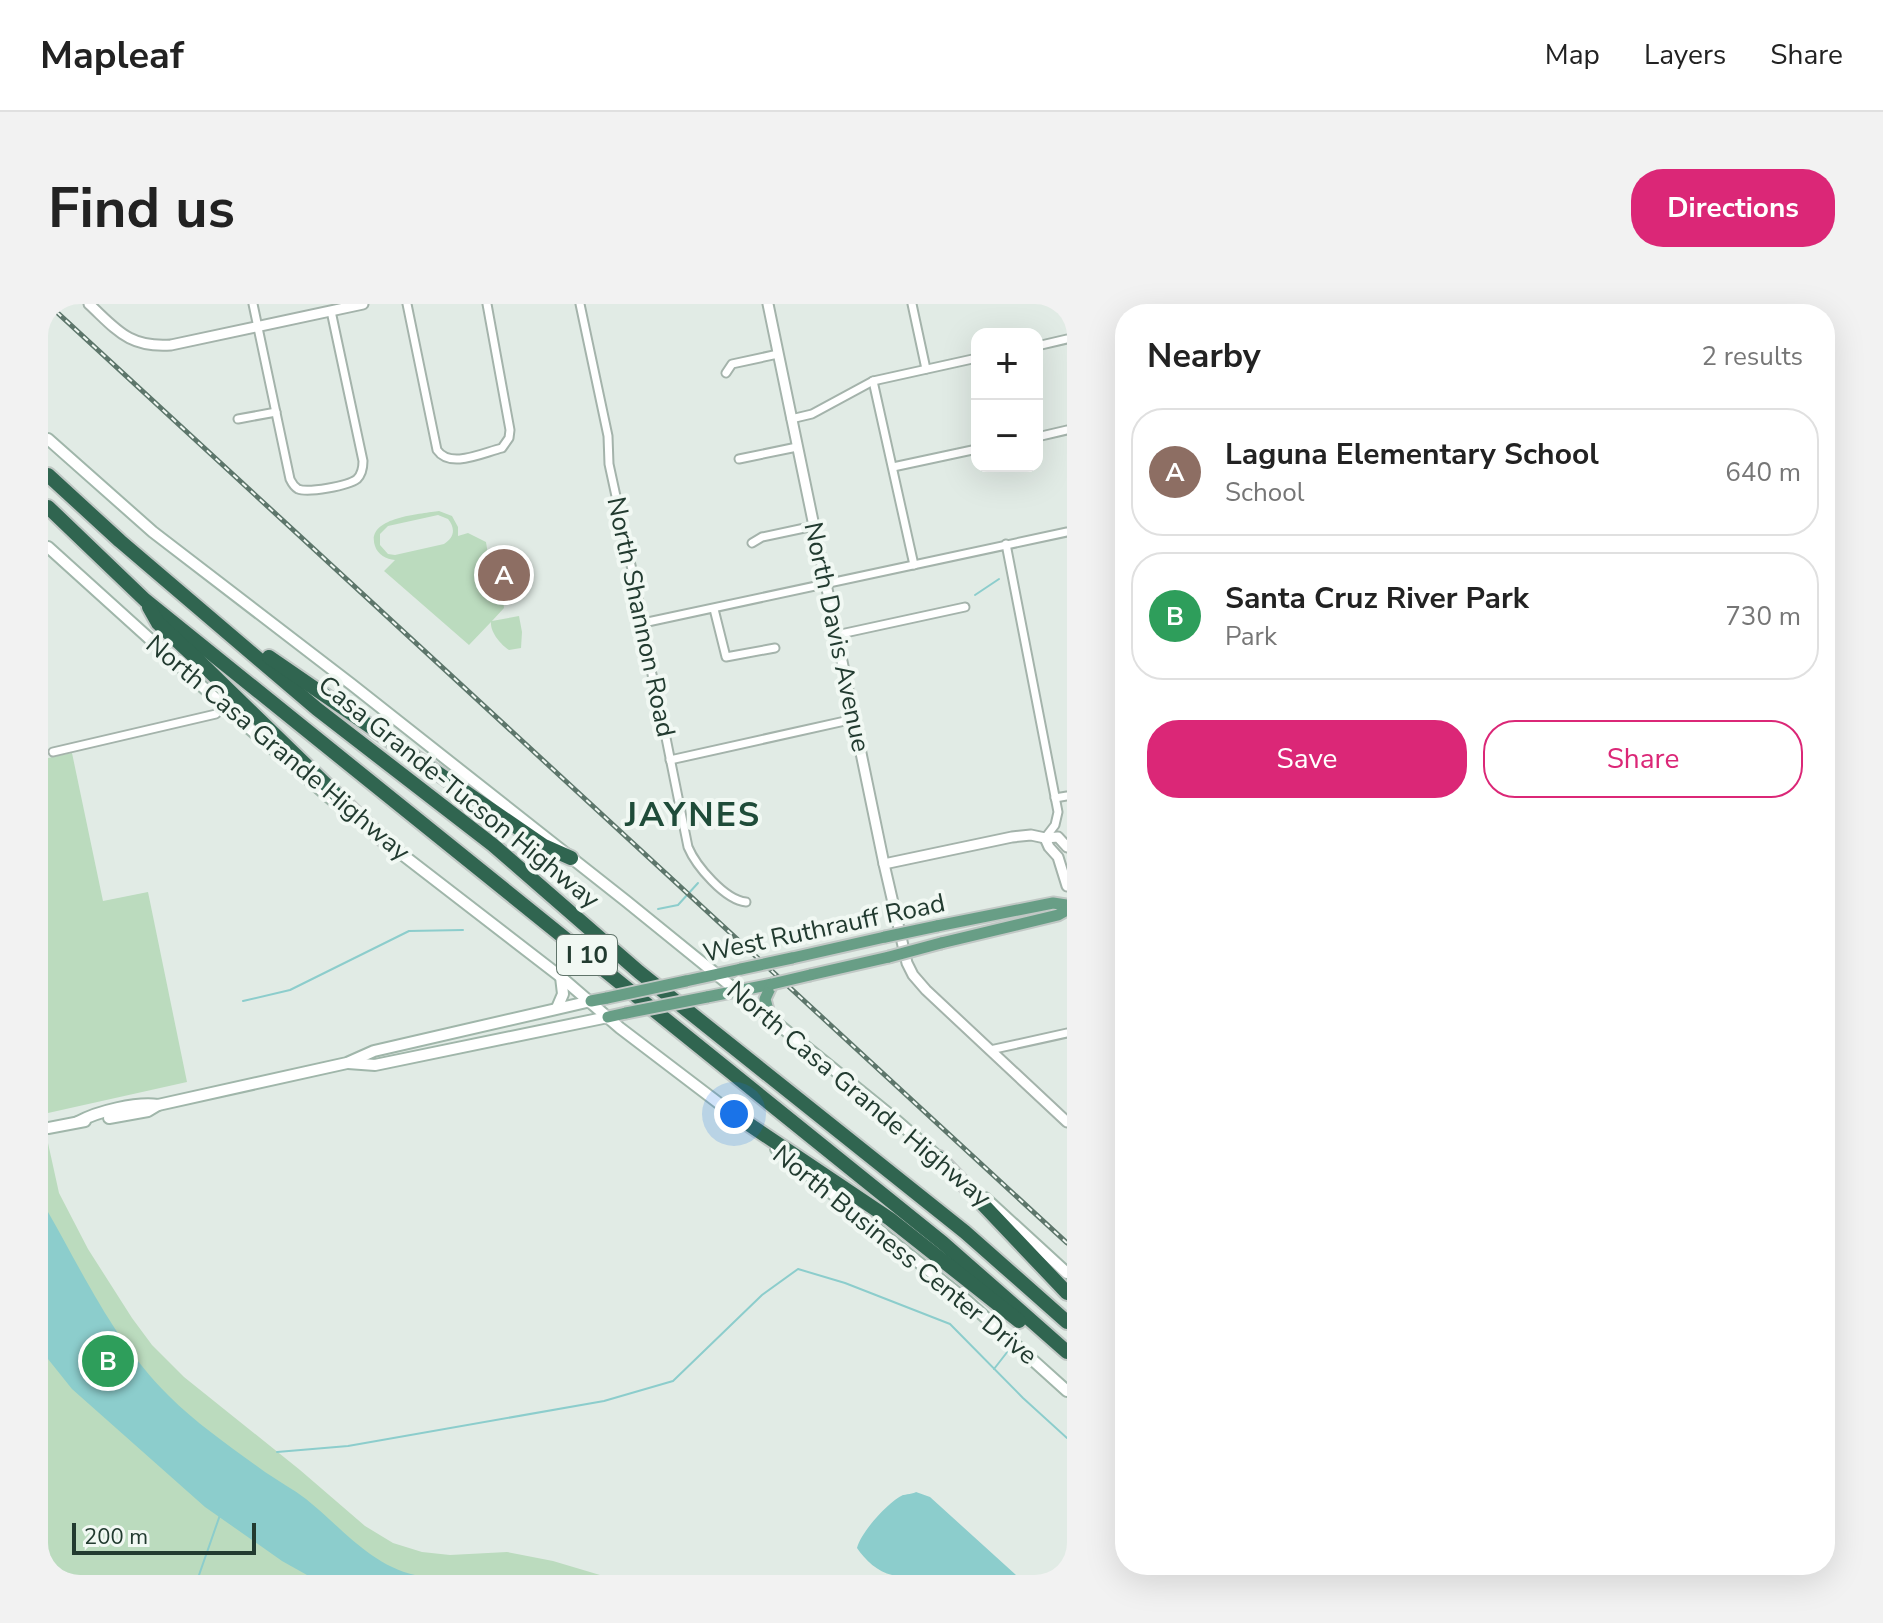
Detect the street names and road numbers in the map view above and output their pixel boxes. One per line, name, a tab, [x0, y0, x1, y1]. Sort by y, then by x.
street label: North Shannon Road	[598, 494, 684, 740]
street label: North Davis Avenue	[796, 519, 878, 755]
street label: North Casa Grande Highway	[139, 627, 418, 869]
street label: Casa Grande-Tucson Highway	[311, 667, 608, 917]
street label: West Ruthrauff Road	[700, 885, 948, 971]
road number: I 10	[557, 935, 617, 975]
street label: North Casa Grande Highway	[720, 973, 999, 1215]
street label: North Business Center Drive	[765, 1137, 1045, 1373]

